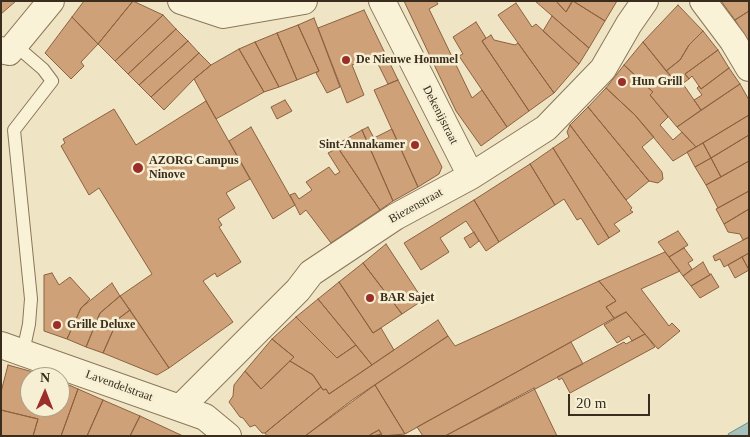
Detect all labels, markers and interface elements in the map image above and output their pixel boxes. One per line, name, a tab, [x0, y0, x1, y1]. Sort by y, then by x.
place label: De Nieuwe Hommel	[356, 53, 458, 67]
marker: De Nieuwe Hommel	[340, 54, 352, 66]
place label: Hun Grill	[632, 75, 682, 89]
marker: Hun Grill	[616, 76, 628, 88]
street label: Dekenijstraat	[419, 83, 461, 147]
place label: Sint-Annakamer	[319, 138, 405, 152]
marker: Sint-Annakamer	[409, 139, 421, 151]
place label: AZORG Campus Ninove	[149, 154, 239, 182]
marker: AZORG Campus Ninove	[131, 161, 145, 175]
street label: Biezenstraat	[387, 185, 445, 227]
place label: BAR Sajet	[380, 291, 434, 305]
marker: BAR Sajet	[364, 292, 376, 304]
place label: Grille Deluxe	[67, 318, 135, 332]
marker: Grille Deluxe	[51, 319, 63, 331]
north arrow	[20, 367, 70, 417]
street label: Lavendelstraat	[83, 367, 155, 405]
text: N	[40, 370, 50, 385]
scale bar	[570, 384, 652, 416]
text: 20 m	[576, 395, 606, 411]

